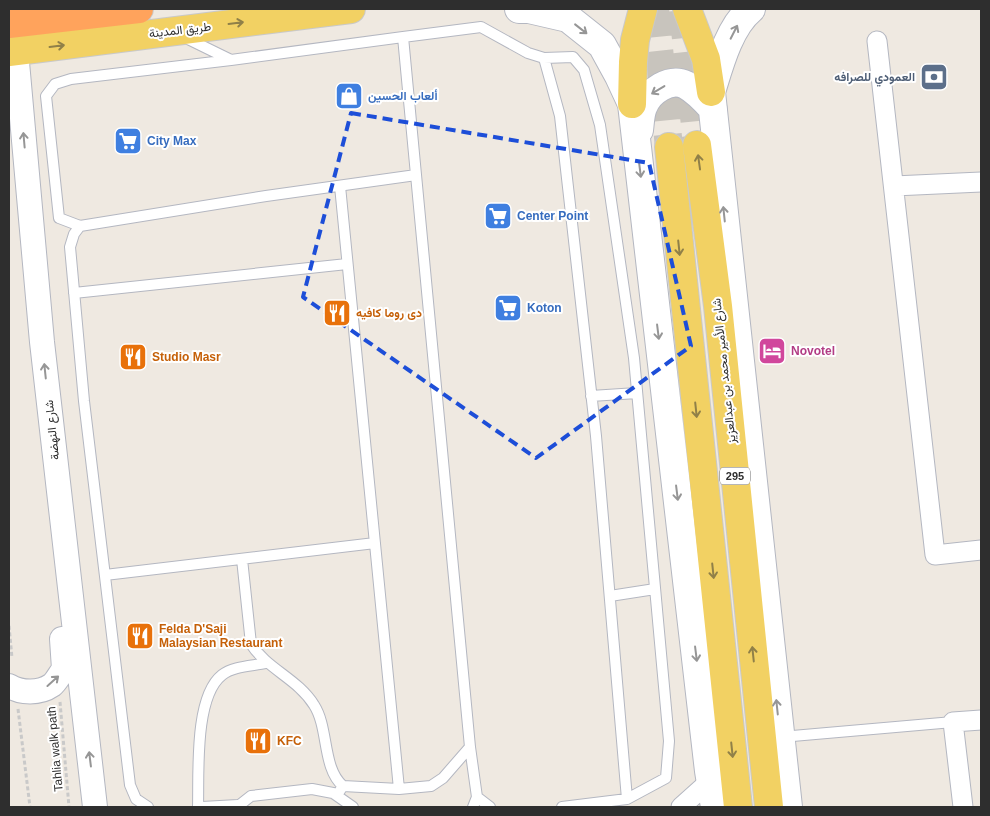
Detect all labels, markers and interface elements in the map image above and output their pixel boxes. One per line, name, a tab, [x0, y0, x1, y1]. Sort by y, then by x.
one-way arrow	[227, 18, 243, 28]
street label: طريق المدينة	[148, 19, 212, 42]
one-way arrow	[574, 23, 587, 34]
one-way arrow	[730, 25, 739, 40]
one-way arrow	[49, 41, 65, 51]
bank icon: العمودي للصرافه	[919, 62, 949, 92]
place label: العمودي للصرافه	[834, 70, 915, 87]
shop icon: ألعاب الحسين	[334, 81, 364, 111]
one-way arrow	[651, 85, 666, 95]
place label: ألعاب الحسين	[368, 89, 438, 103]
supermarket icon: City Max	[113, 126, 143, 156]
one-way arrow	[19, 132, 29, 148]
place label: City Max	[147, 134, 197, 148]
one-way arrow	[694, 155, 704, 171]
one-way arrow	[635, 162, 645, 178]
supermarket icon: Center Point	[483, 201, 513, 231]
one-way arrow	[719, 207, 729, 223]
place label: Center Point	[517, 209, 588, 223]
one-way arrow	[674, 240, 684, 256]
supermarket icon: Koton	[493, 293, 523, 323]
street label: شارع الأمير محمد بن عبدالعزيز	[709, 297, 741, 445]
restaurant icon: دى روما كافيه	[322, 298, 352, 328]
place label: Koton	[527, 301, 562, 315]
place label: دى روما كافيه	[356, 306, 422, 321]
one-way arrow	[653, 323, 663, 339]
hotel icon: Novotel	[757, 336, 787, 366]
restaurant icon: Studio Masr	[118, 342, 148, 372]
place label: Novotel	[791, 344, 835, 358]
place label: Studio Masr	[152, 350, 221, 364]
one-way arrow	[40, 364, 50, 380]
street label: شارع النهضة	[42, 399, 64, 461]
one-way arrow	[691, 401, 701, 417]
road number: 295	[720, 468, 750, 484]
one-way arrow	[672, 485, 682, 501]
one-way arrow	[708, 563, 718, 579]
restaurant icon: Felda D'Saji Malaysian Restaurant	[125, 621, 155, 651]
place label: Felda D'Saji Malaysian Restaurant	[159, 622, 282, 650]
one-way arrow	[691, 646, 701, 662]
one-way arrow	[748, 647, 758, 663]
one-way arrow	[46, 676, 59, 688]
one-way arrow	[772, 699, 782, 715]
street label: Tahlia walk path	[44, 706, 66, 792]
restaurant icon: KFC	[243, 726, 273, 756]
place label: KFC	[277, 734, 302, 748]
one-way arrow	[727, 742, 737, 758]
one-way arrow	[85, 751, 95, 767]

